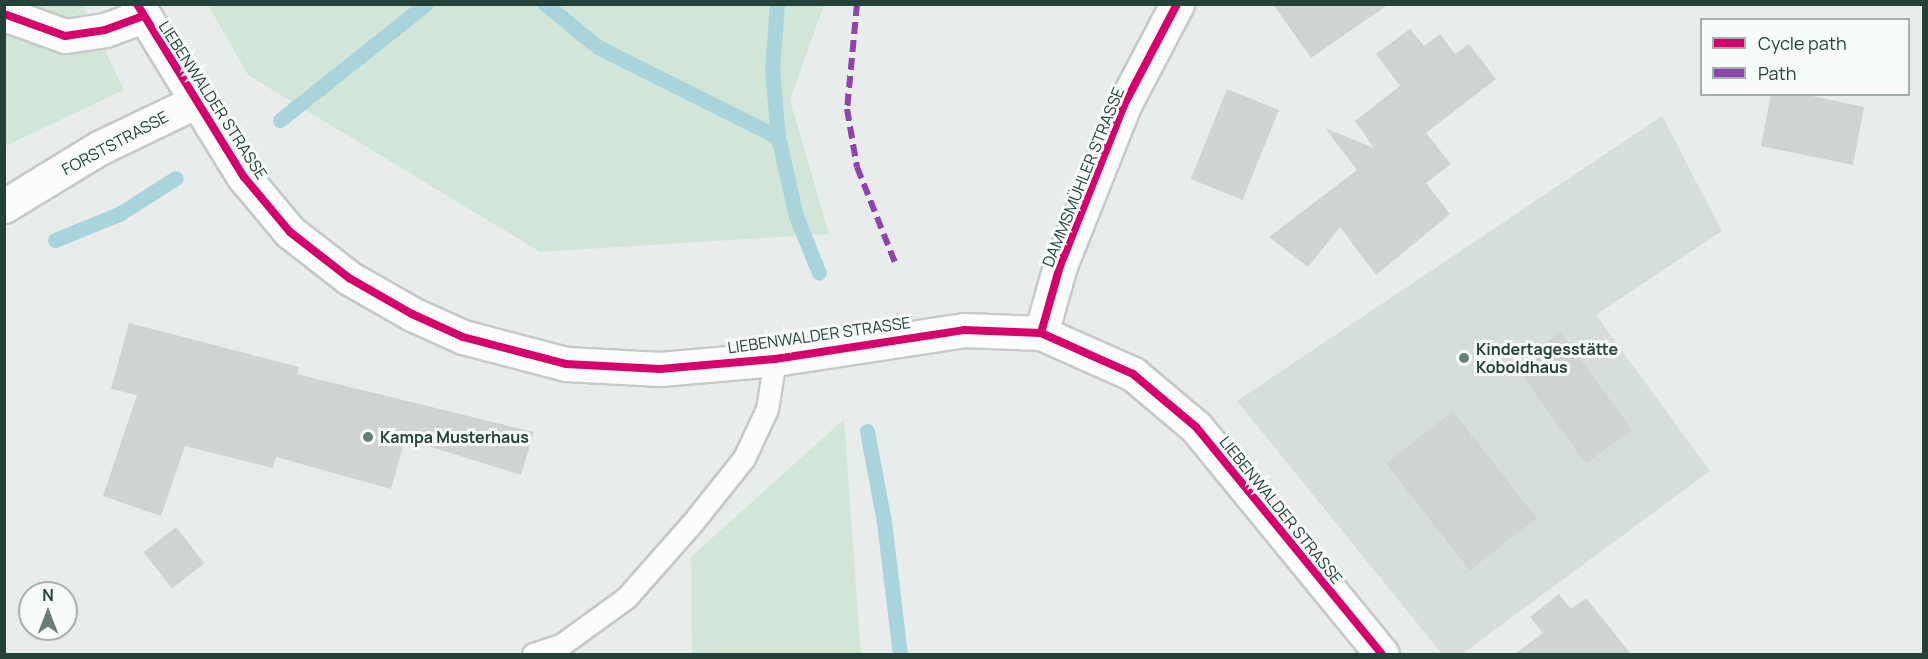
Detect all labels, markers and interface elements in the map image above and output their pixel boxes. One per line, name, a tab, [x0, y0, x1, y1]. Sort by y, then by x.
street label: LIEBENWALDER STRASSE	[155, 17, 271, 183]
legend	[1700, 18, 1910, 96]
text: Cycle path	[1758, 31, 1847, 55]
text: Path	[1758, 61, 1796, 85]
street label: DAMMSMÜHLER STRASSE	[1038, 84, 1128, 270]
street label: FORSTSTRASSE	[59, 107, 171, 179]
street label: LIEBENWALDER STRASSE	[726, 313, 912, 357]
place label: Kindertagesstätte Koboldhaus	[1476, 339, 1618, 377]
marker: Kindertagesstätte Koboldhaus	[1457, 351, 1471, 365]
place label: Kampa Musterhaus	[380, 427, 529, 447]
marker: Kampa Musterhaus	[361, 430, 375, 444]
street label: LIEBENWALDER STRASSE	[1215, 432, 1347, 588]
north arrow	[18, 581, 78, 641]
text: N	[42, 584, 54, 606]

